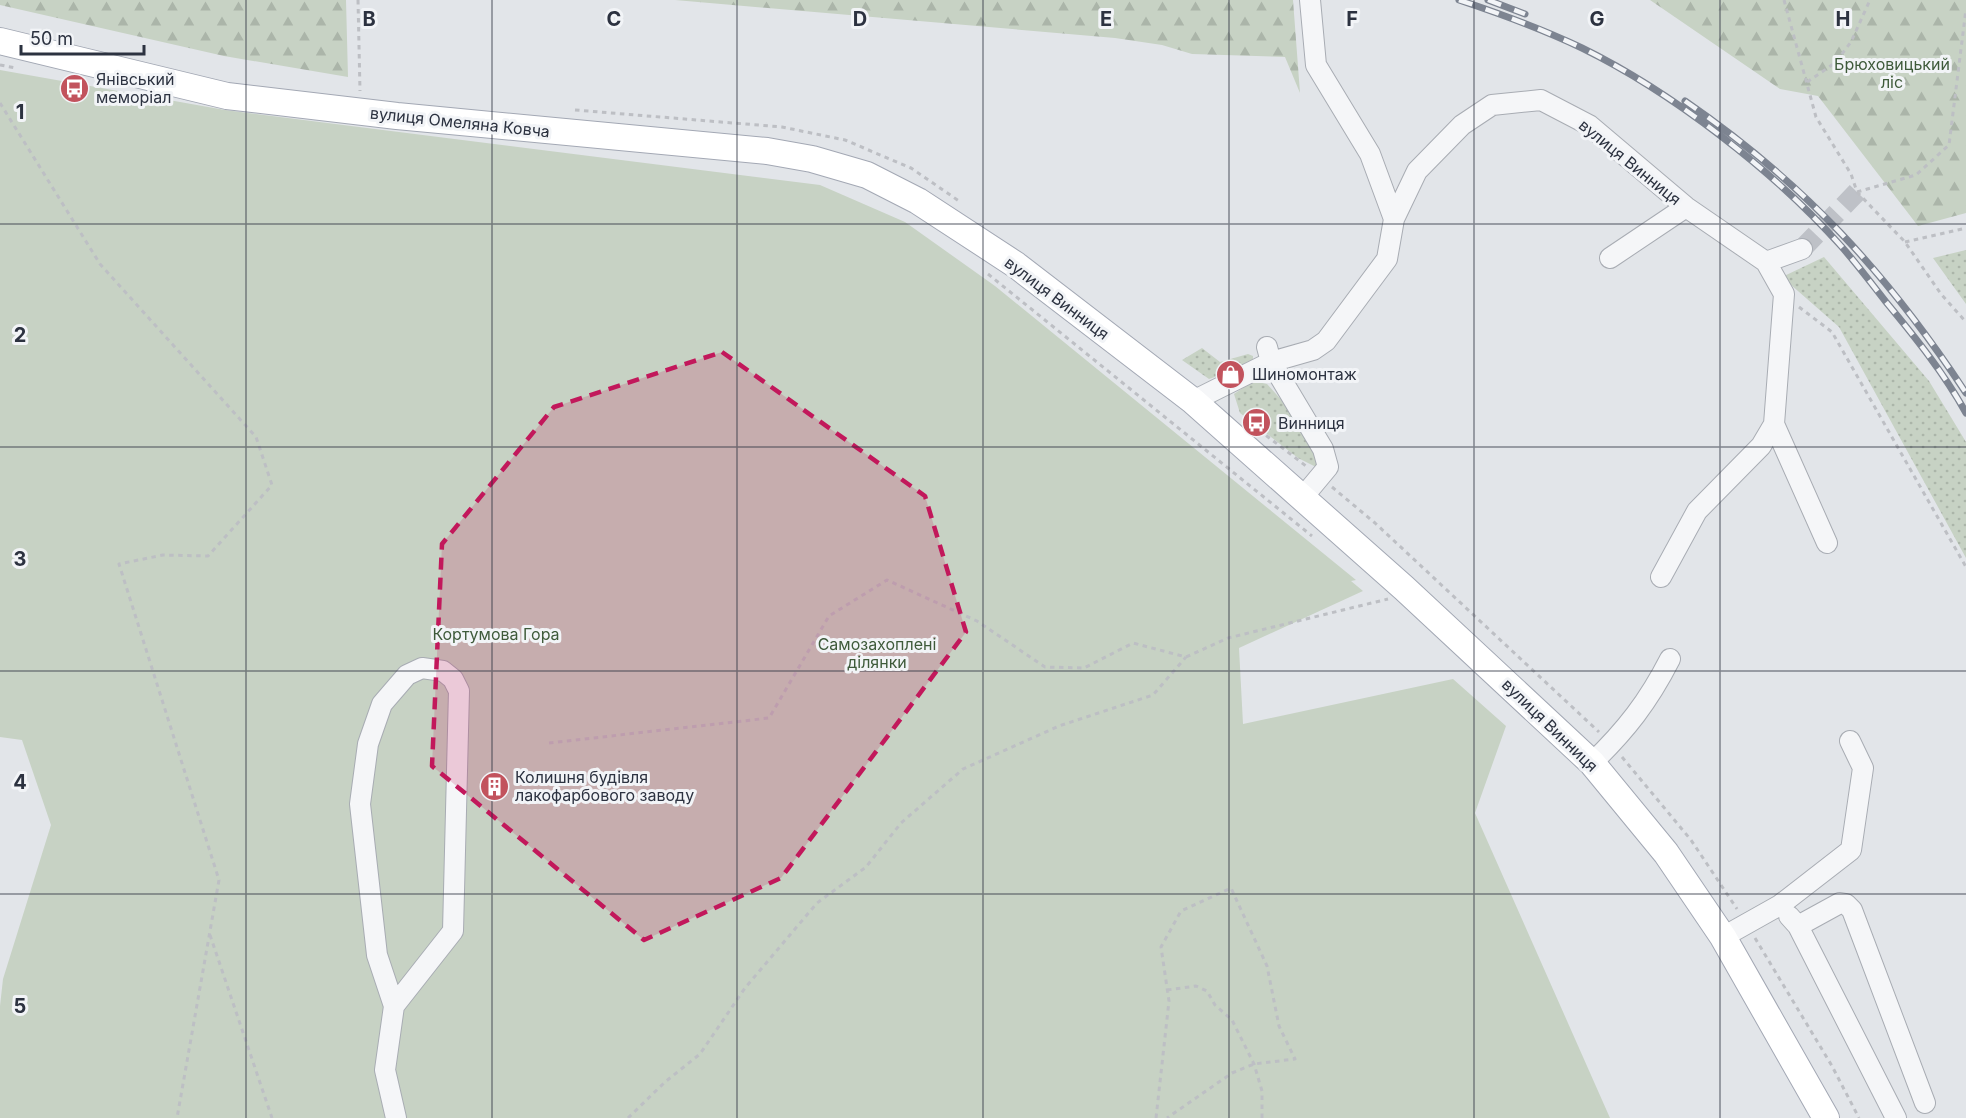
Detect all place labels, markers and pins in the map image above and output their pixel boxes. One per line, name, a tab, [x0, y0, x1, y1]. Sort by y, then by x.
place label: Янівський меморіал	[96, 69, 174, 107]
bus stop icon: Янівський меморіал	[59, 72, 91, 104]
shop icon: Шиномонтаж	[1215, 358, 1247, 390]
place label: Шиномонтаж	[1252, 364, 1357, 384]
bus stop icon: Винниця	[1241, 407, 1273, 439]
place label: Винниця	[1278, 413, 1345, 433]
place label: Колишня будівля лакофарбового заводу	[515, 767, 694, 805]
building icon: Колишня будівля лакофарбового заводу	[478, 770, 510, 802]

